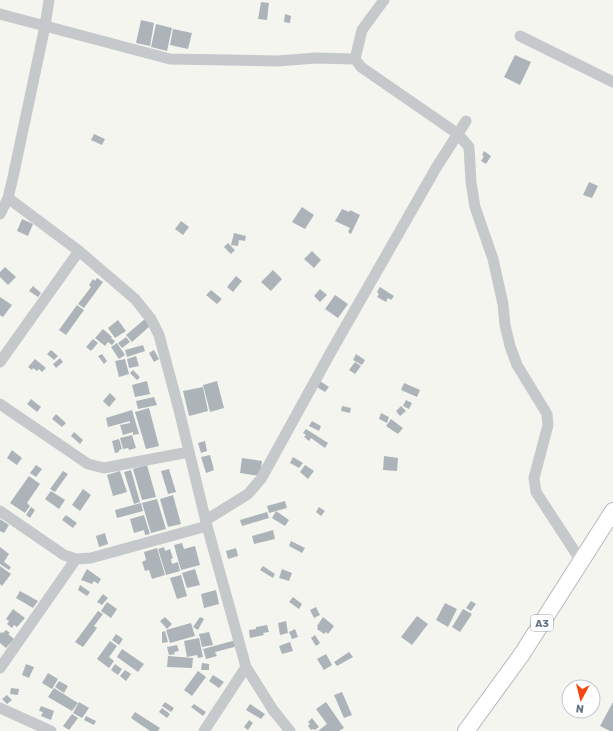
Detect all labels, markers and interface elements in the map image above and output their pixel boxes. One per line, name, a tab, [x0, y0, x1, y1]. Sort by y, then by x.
road number: A3	[531, 615, 553, 631]
north arrow	[561, 679, 601, 719]
text: N	[575, 701, 585, 715]

